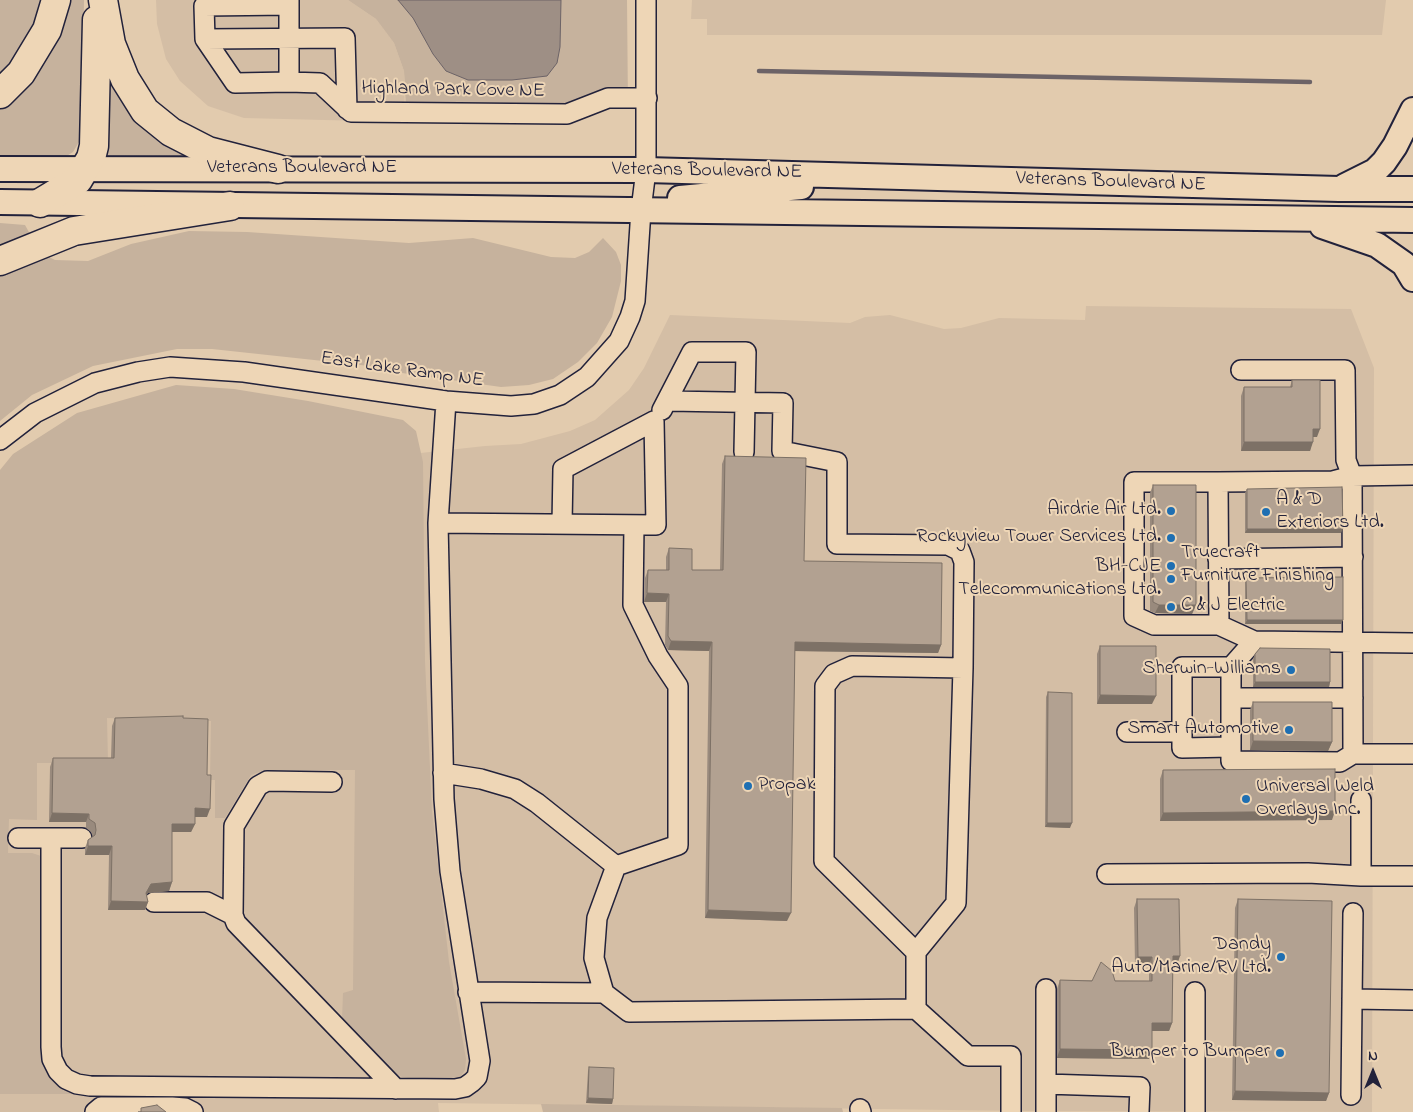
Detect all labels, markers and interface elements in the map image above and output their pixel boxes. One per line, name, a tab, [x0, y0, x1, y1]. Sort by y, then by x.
street label: Highland Park Cove NE	[361, 77, 545, 105]
street label: Veterans Boulevard NE	[207, 157, 397, 181]
street label: Veterans Boulevard NE	[612, 158, 802, 186]
street label: Veterans Boulevard NE	[1016, 168, 1206, 198]
street label: East Lake Ramp NE	[319, 348, 485, 394]
place label: A & D Exteriors Ltd.	[1276, 489, 1384, 536]
place label: Airdrie Air Ltd.	[1047, 499, 1161, 523]
marker: Airdrie Air Ltd.	[1165, 505, 1177, 517]
marker: A & D Exteriors Ltd.	[1260, 506, 1272, 518]
place label: Rockyview Tower Services Ltd.	[916, 526, 1161, 550]
marker: Rockyview Tower Services Ltd.	[1165, 532, 1177, 544]
place label: Truecraft Furniture Finishing	[1181, 542, 1334, 589]
place label: BH-CJE Telecommunications Ltd.	[958, 556, 1161, 603]
marker: Truecraft Furniture Finishing	[1165, 560, 1177, 572]
marker: BH-CJE Telecommunications Ltd.	[1165, 573, 1177, 585]
place label: C & J Electric	[1181, 595, 1285, 619]
marker: C & J Electric	[1165, 601, 1177, 613]
place label: Sherwin-Williams	[1143, 658, 1281, 682]
marker: Sherwin-Williams	[1285, 664, 1297, 676]
place label: Smart Automotive	[1128, 718, 1279, 742]
marker: Smart Automotive	[1283, 724, 1295, 736]
place label: Propak	[758, 774, 815, 798]
place label: Universal Weld Overlays Inc.	[1256, 776, 1374, 823]
marker: Propak	[742, 780, 754, 792]
marker: Universal Weld Overlays Inc.	[1240, 793, 1252, 805]
place label: Dandy Auto/Marine/RV Ltd.	[1111, 934, 1271, 981]
marker: Dandy Auto/Marine/RV Ltd.	[1275, 951, 1287, 963]
place label: Bumper to Bumper	[1110, 1041, 1270, 1065]
text: N	[1368, 1046, 1378, 1067]
marker: Bumper to Bumper	[1274, 1047, 1286, 1059]
north arrow	[1348, 1047, 1398, 1097]

